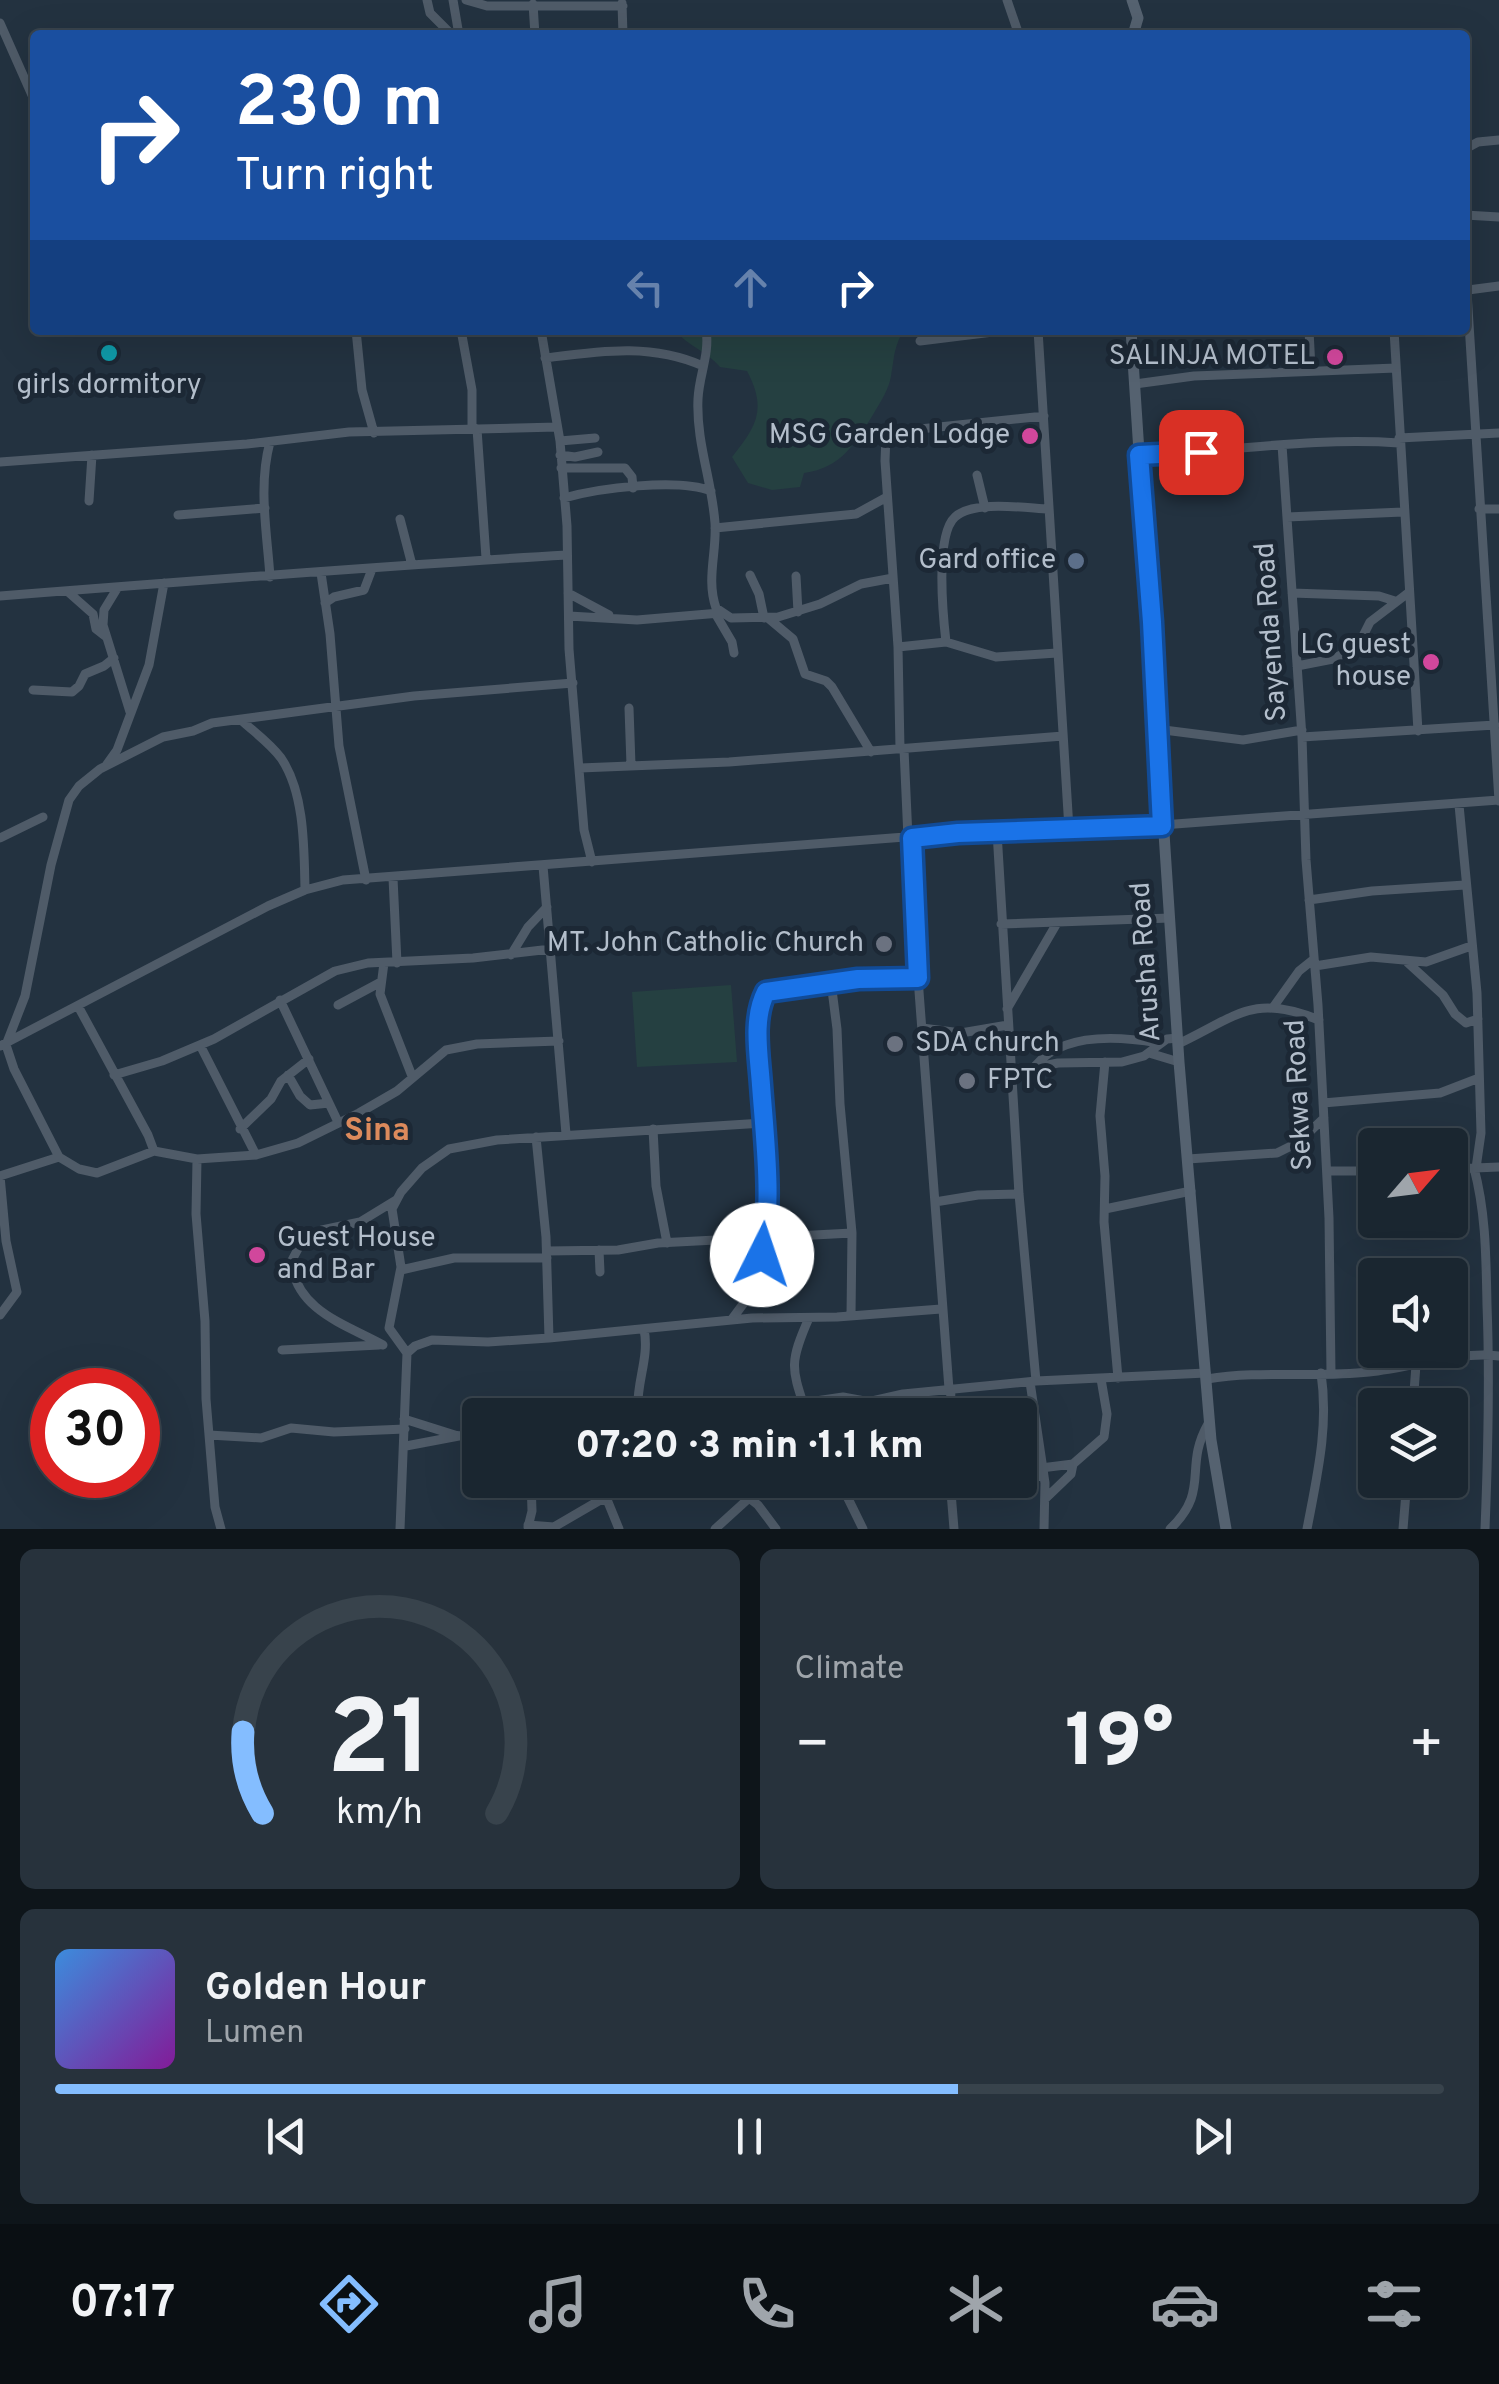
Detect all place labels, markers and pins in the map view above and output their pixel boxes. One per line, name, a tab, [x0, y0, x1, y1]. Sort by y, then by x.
place label: SALINJA MOTEL	[1109, 339, 1315, 375]
marker: girls dormitory	[98, 342, 120, 364]
marker: SALINJA MOTEL	[1324, 346, 1346, 368]
place label: girls dormitory	[16, 368, 202, 404]
pin	[1159, 410, 1244, 495]
place label: MSG Garden Lodge	[769, 418, 1010, 454]
marker: MSG Garden Lodge	[1019, 425, 1041, 447]
place label: Gard office	[918, 543, 1056, 579]
marker: Gard office	[1065, 550, 1087, 572]
place label: LG guest house	[1300, 628, 1411, 696]
marker: LG guest house	[1420, 651, 1442, 673]
place label: MT. John Catholic Church	[547, 926, 864, 962]
marker: MT. John Catholic Church	[873, 933, 895, 955]
place label: SDA church	[915, 1026, 1060, 1062]
marker: SDA church	[884, 1033, 906, 1055]
place label: FPTC	[987, 1063, 1053, 1099]
marker: FPTC	[956, 1070, 978, 1092]
place label: Guest House and Bar	[277, 1221, 436, 1289]
marker: Guest House and Bar	[246, 1244, 268, 1266]

